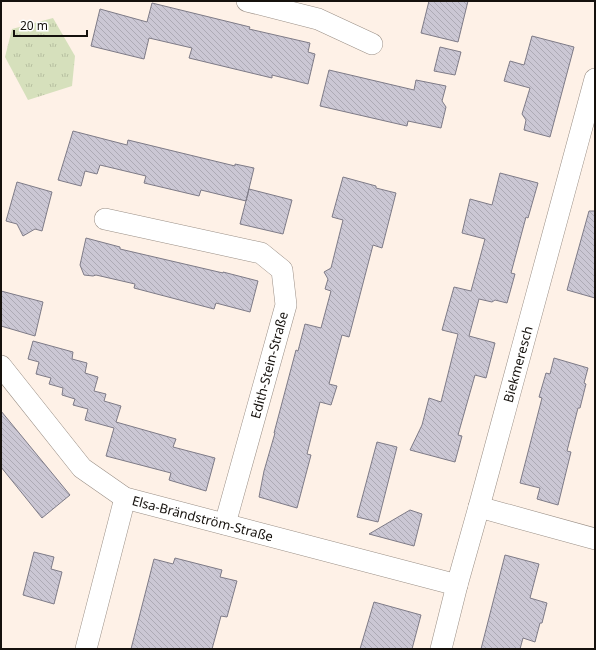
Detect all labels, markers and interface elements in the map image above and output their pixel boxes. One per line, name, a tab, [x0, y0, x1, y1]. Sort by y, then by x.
scale bar	[14, 12, 87, 38]
text: 20 m	[20, 17, 48, 34]
street label: Edith-Stein-Straße	[246, 310, 292, 420]
street label: Biekmeresch	[499, 324, 537, 404]
street label: Elsa-Brändström-Straße	[130, 491, 275, 545]

